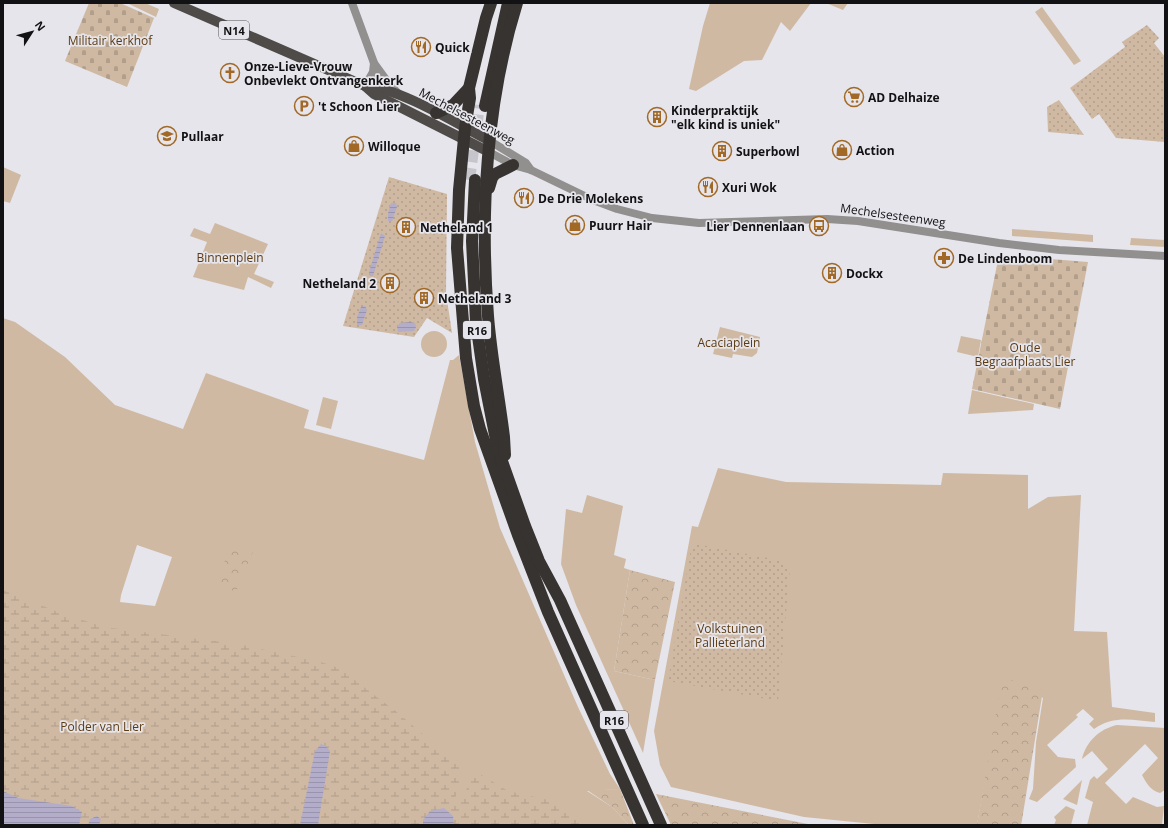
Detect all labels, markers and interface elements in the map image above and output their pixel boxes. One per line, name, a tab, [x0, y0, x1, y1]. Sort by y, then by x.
north arrow	[12, 12, 52, 52]
text: N	[32, 18, 49, 34]
road number: N14	[219, 21, 249, 39]
park label: Militair kerkhof	[68, 32, 153, 49]
restaurant icon: Quick	[410, 36, 432, 58]
place label: Quick	[435, 39, 470, 56]
place label: Onze-Lieve-Vrouw Onbevlekt Ontvangenkerk	[244, 58, 404, 89]
church icon: Onze-Lieve-Vrouw Onbevlekt Ontvangenkerk	[219, 62, 241, 84]
street label: Mechelsesteenweg	[416, 84, 518, 149]
supermarket icon: AD Delhaize	[843, 86, 865, 108]
place label: AD Delhaize	[868, 89, 940, 106]
parking icon: 't Schoon Lier	[293, 95, 315, 117]
place label: 't Schoon Lier	[318, 98, 400, 115]
place label: Kinderpraktijk "elk kind is uniek"	[671, 102, 780, 133]
building icon: Kinderpraktijk "elk kind is uniek"	[646, 106, 668, 128]
school or university icon: Pullaar	[156, 125, 178, 147]
place label: Pullaar	[181, 128, 224, 145]
shop icon: Willoque	[343, 135, 365, 157]
place label: Willoque	[368, 138, 421, 155]
shop icon: Action	[831, 139, 853, 161]
building icon: Superbowl	[711, 140, 733, 162]
place label: Action	[856, 142, 895, 159]
place label: Superbowl	[736, 143, 800, 160]
restaurant icon: Xuri Wok	[697, 176, 719, 198]
place label: Xuri Wok	[722, 179, 777, 196]
restaurant icon: De Drie Molekens	[513, 187, 535, 209]
place label: De Drie Molekens	[538, 190, 643, 207]
street label: Mechelsesteenweg	[839, 199, 947, 231]
shop icon: Puurr Hair	[564, 214, 586, 236]
bus stop icon: Lier Dennenlaan	[808, 215, 830, 237]
building icon: Netheland 1	[395, 216, 417, 238]
place label: Puurr Hair	[589, 217, 652, 234]
place label: Lier Dennenlaan	[706, 218, 805, 235]
place label: Netheland 1	[420, 219, 493, 236]
pharmacy icon: De Lindenboom	[933, 247, 955, 269]
park label: Binnenplein	[196, 249, 264, 266]
place label: De Lindenboom	[958, 250, 1052, 267]
building icon: Dockx	[821, 262, 843, 284]
place label: Dockx	[846, 265, 883, 282]
building icon: Netheland 2	[379, 272, 401, 294]
place label: Netheland 2	[303, 275, 376, 292]
building icon: Netheland 3	[413, 287, 435, 309]
place label: Netheland 3	[438, 290, 512, 307]
road number: R16	[463, 321, 491, 339]
park label: Acaciaplein	[698, 334, 760, 351]
park label: Oude Begraafplaats Lier	[974, 339, 1076, 370]
park label: Volkstuinen Pallieterland	[695, 620, 765, 651]
road number: R16	[600, 711, 628, 729]
park label: Polder van Lier	[60, 718, 144, 735]

